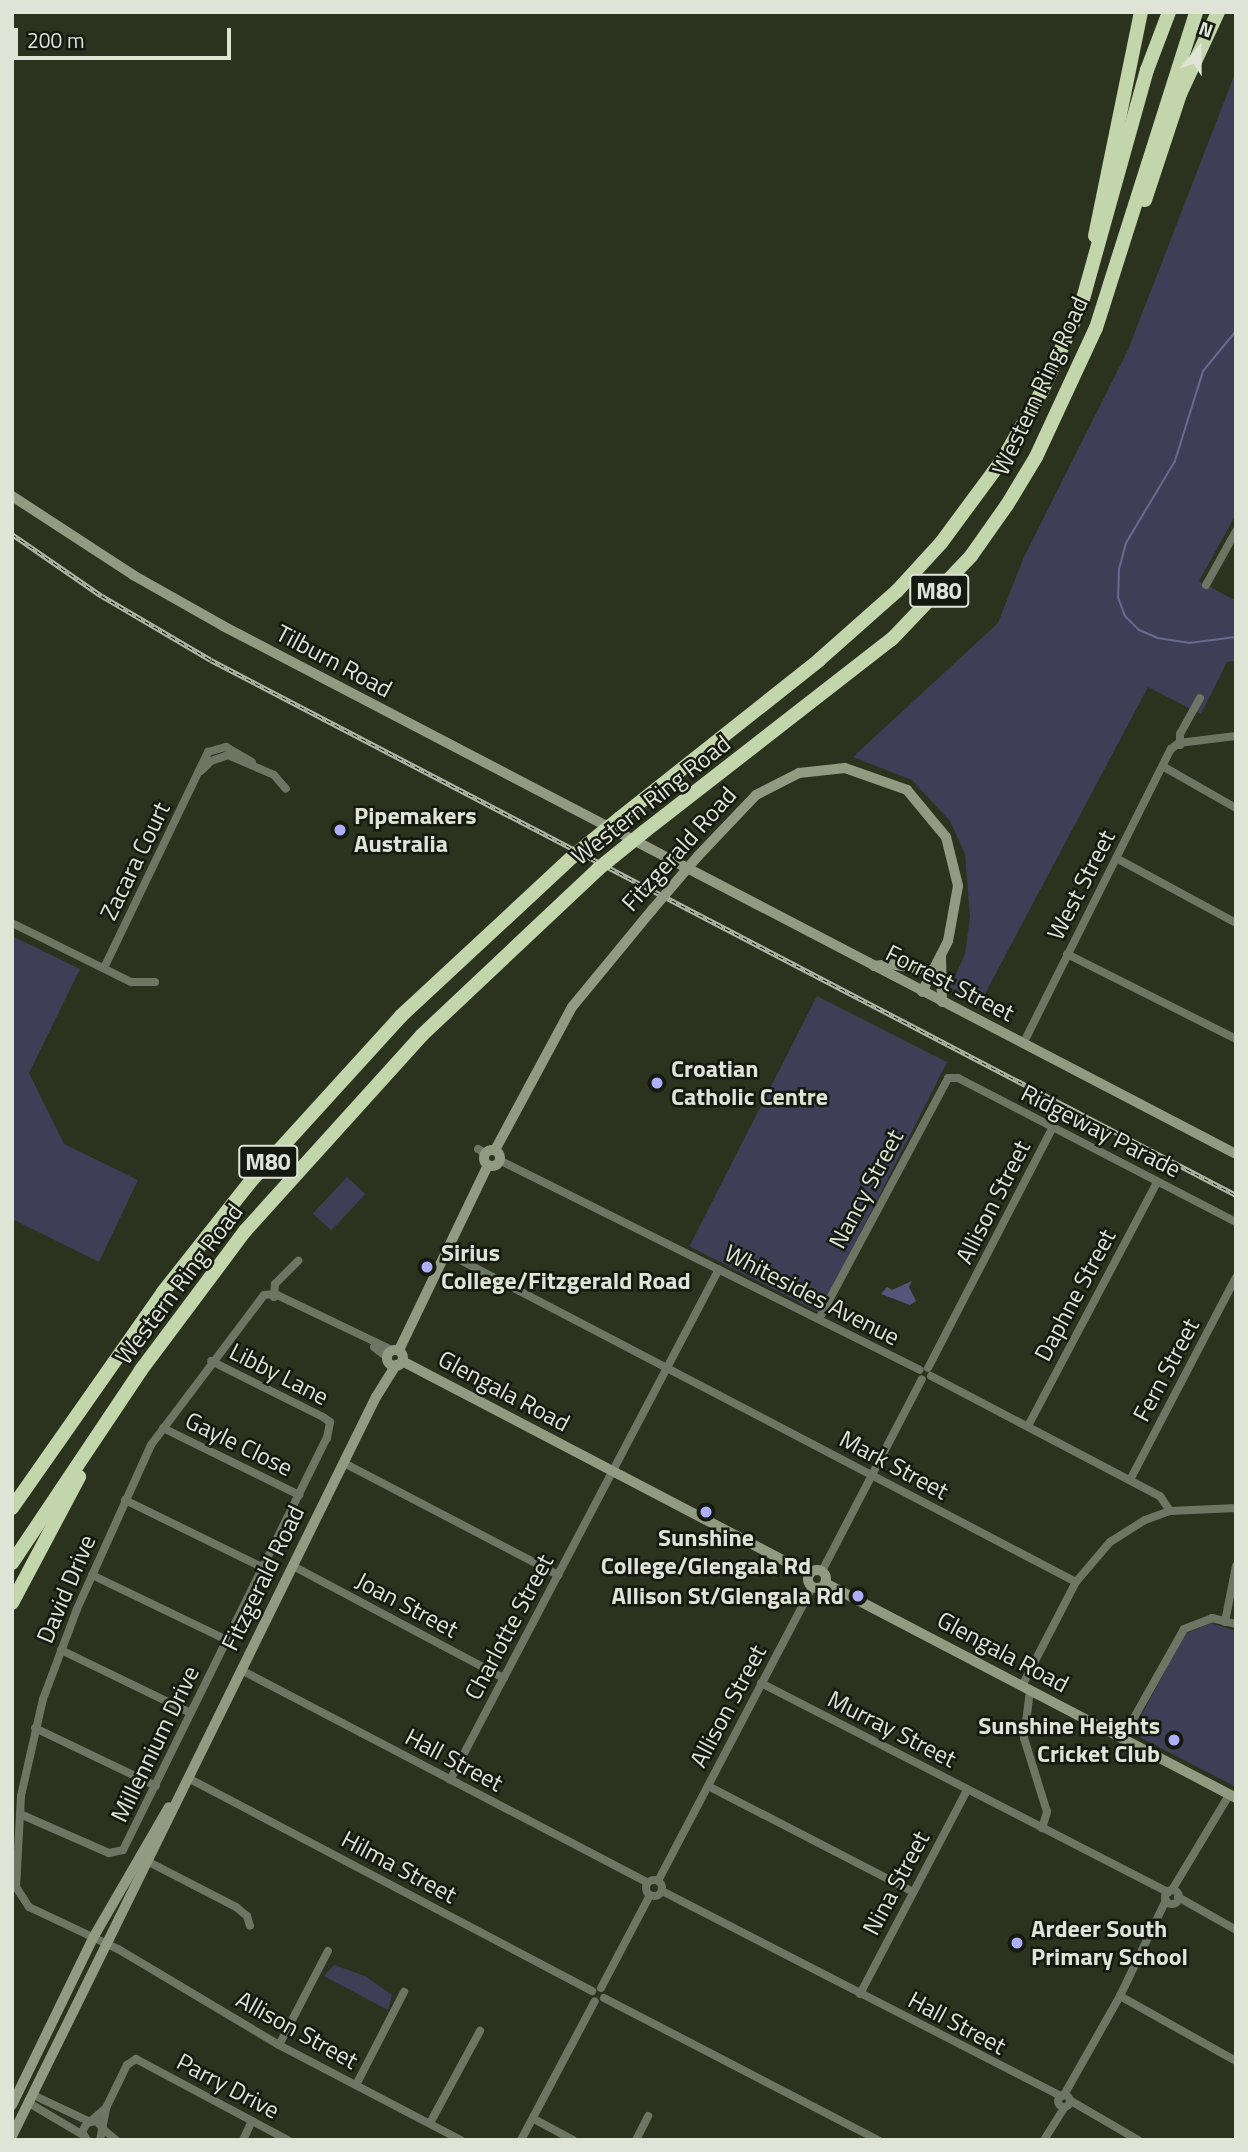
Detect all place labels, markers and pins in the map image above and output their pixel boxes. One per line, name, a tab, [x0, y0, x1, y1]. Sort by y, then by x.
place label: Pipemakers Australia	[354, 802, 477, 858]
marker: Pipemakers Australia	[332, 822, 348, 838]
place label: Croatian Catholic Centre	[671, 1055, 828, 1111]
marker: Croatian Catholic Centre	[649, 1075, 665, 1091]
place label: Sirius College/Fitzgerald Road	[441, 1239, 691, 1295]
marker: Sirius College/Fitzgerald Road	[419, 1259, 435, 1275]
marker: Sunshine College/Glengala Rd	[698, 1504, 714, 1520]
place label: Sunshine College/Glengala Rd	[601, 1524, 811, 1580]
place label: Allison St/Glengala Rd	[612, 1582, 844, 1610]
marker: Allison St/Glengala Rd	[850, 1588, 866, 1604]
place label: Sunshine Heights Cricket Club	[978, 1712, 1160, 1768]
marker: Sunshine Heights Cricket Club	[1166, 1732, 1182, 1748]
place label: Ardeer South Primary School	[1031, 1915, 1188, 1971]
marker: Ardeer South Primary School	[1009, 1935, 1025, 1951]

